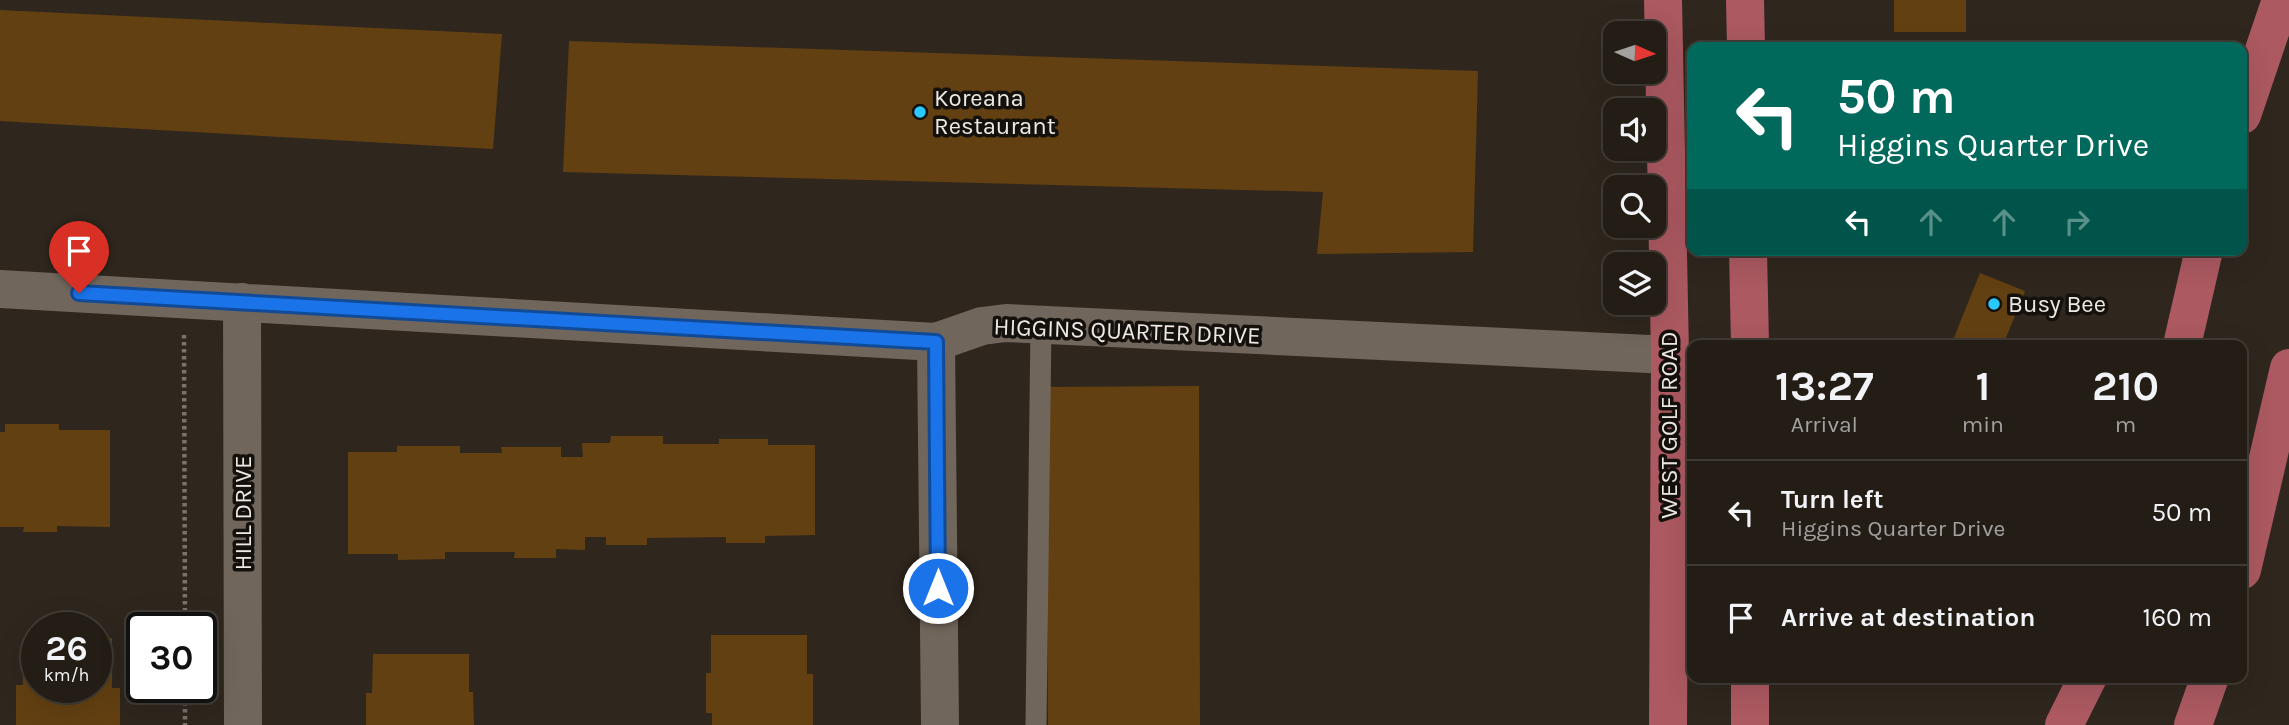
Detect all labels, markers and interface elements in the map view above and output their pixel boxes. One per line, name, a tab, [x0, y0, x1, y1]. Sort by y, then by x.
north arrow	[1603, 21, 1666, 84]
map controls	[1603, 21, 1666, 315]
text: 50 m	[1837, 68, 1955, 125]
icon: left	[1722, 70, 1813, 161]
place label: Koreana Restaurant	[934, 84, 1056, 140]
button: sound	[1603, 98, 1666, 161]
marker: Koreana Restaurant	[912, 104, 928, 120]
text: Higgins Quarter Drive	[1837, 127, 2149, 164]
button: search	[1603, 175, 1666, 238]
icon: left	[1839, 203, 1877, 241]
icon: ahead	[1912, 203, 1950, 241]
icon: ahead	[1985, 203, 2023, 241]
icon: right	[2058, 203, 2096, 241]
pin	[49, 221, 109, 293]
icon: arrive	[60, 232, 98, 270]
button: layers	[1603, 252, 1666, 315]
place label: Busy Bee	[2008, 290, 2106, 318]
marker: Busy Bee	[1986, 296, 2002, 312]
street label: HIGGINS QUARTER DRIVE	[993, 312, 1261, 350]
street label: WEST GOLF ROAD	[1655, 331, 1683, 519]
text: 13:27	[1775, 361, 1874, 411]
text: 1	[1975, 361, 1990, 411]
text: 210	[2092, 361, 2159, 411]
text: Arrival	[1791, 411, 1858, 438]
text: min	[1962, 411, 2004, 438]
text: m	[2115, 411, 2136, 438]
street label: HILL DRIVE	[229, 455, 257, 571]
text: Turn left	[1781, 484, 1883, 515]
icon: left	[1722, 494, 1760, 532]
text: 50 m	[2151, 497, 2212, 528]
text: Higgins Quarter Drive	[1781, 515, 2005, 542]
position arrow	[901, 551, 975, 625]
icon: arrive	[1722, 599, 1760, 637]
text: Arrive at destination	[1781, 602, 2035, 633]
text: 160 m	[2143, 602, 2212, 633]
speed limit sign: 30	[126, 612, 217, 703]
text: 26	[45, 628, 88, 669]
text: km/h	[44, 664, 89, 686]

